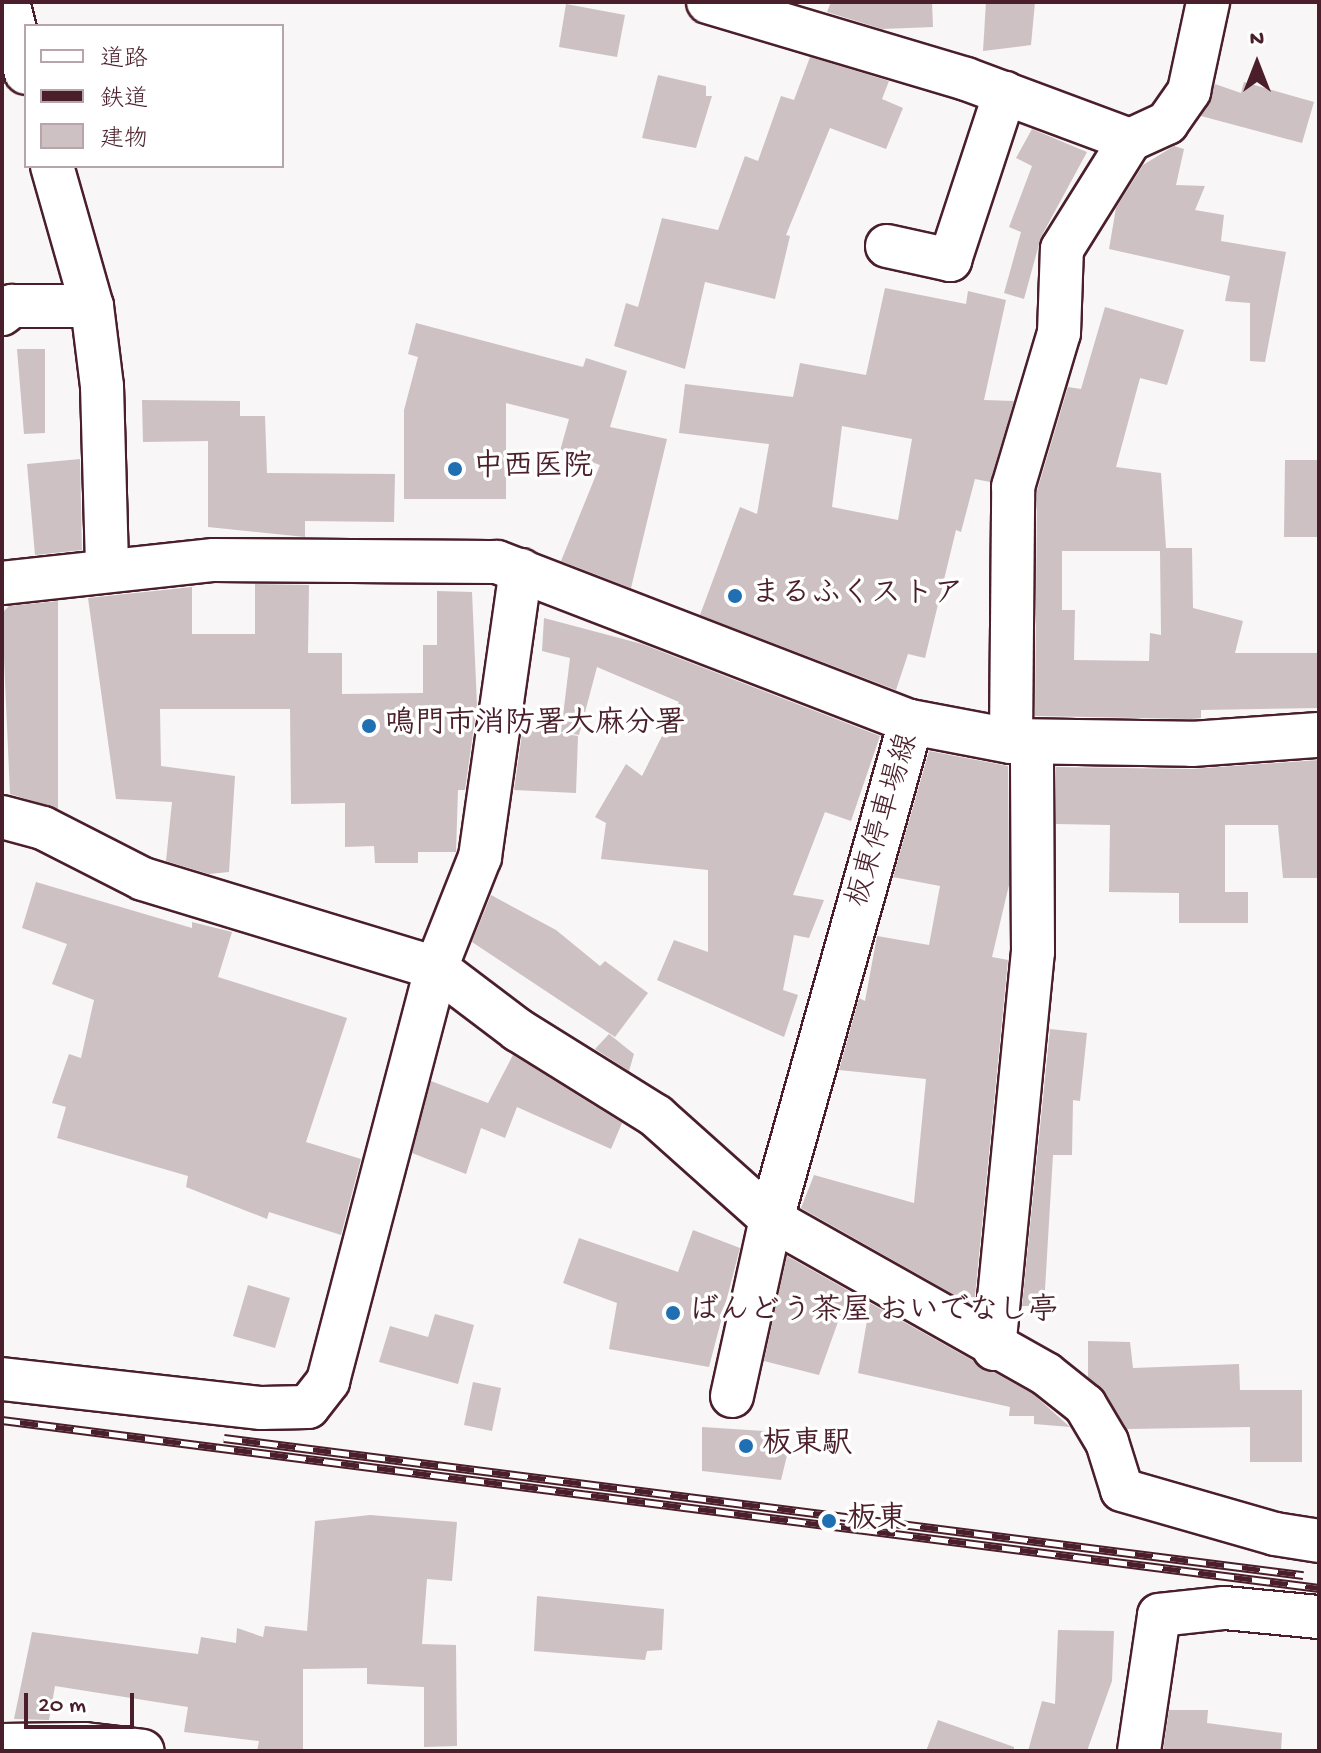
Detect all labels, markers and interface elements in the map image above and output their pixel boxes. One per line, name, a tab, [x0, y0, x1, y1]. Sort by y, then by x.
legend	[24, 24, 284, 168]
north arrow	[1217, 24, 1297, 104]
text: N	[1250, 27, 1264, 53]
text: 道路	[100, 46, 148, 75]
text: 鉄道	[100, 86, 148, 115]
text: 建物	[100, 126, 148, 155]
place label: 中西医院	[473, 451, 593, 487]
marker: 中西医院	[444, 458, 466, 480]
place label: まるふくストア	[751, 578, 961, 614]
marker: まるふくストア	[726, 587, 744, 605]
place label: 鳴門市消防署大麻分署	[385, 708, 685, 744]
marker: 鳴門市消防署大麻分署	[360, 717, 378, 735]
street label: 板東停車場線	[841, 730, 929, 912]
place label: ばんどう茶屋 おいでなし亭	[689, 1295, 1056, 1331]
marker: ばんどう茶屋 おいでなし亭	[664, 1304, 682, 1322]
place label: 板東駅	[762, 1428, 852, 1464]
marker: 板東駅	[737, 1437, 755, 1455]
place label: 板東	[847, 1503, 907, 1539]
marker: 板東	[818, 1510, 840, 1532]
scale bar	[28, 1677, 138, 1727]
text: 20 m	[38, 1692, 86, 1721]

